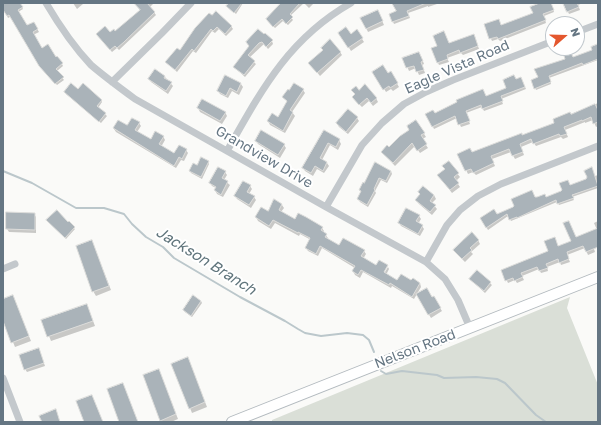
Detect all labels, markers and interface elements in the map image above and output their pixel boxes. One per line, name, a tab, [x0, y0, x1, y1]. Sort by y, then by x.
north arrow	[545, 16, 585, 56]
text: N	[568, 26, 583, 38]
street label: Eagle Vista Road	[402, 36, 512, 98]
street label: Grandview Drive	[212, 122, 316, 192]
water label: Jackson Branch	[153, 223, 259, 299]
street label: Nelson Road	[372, 326, 458, 372]

